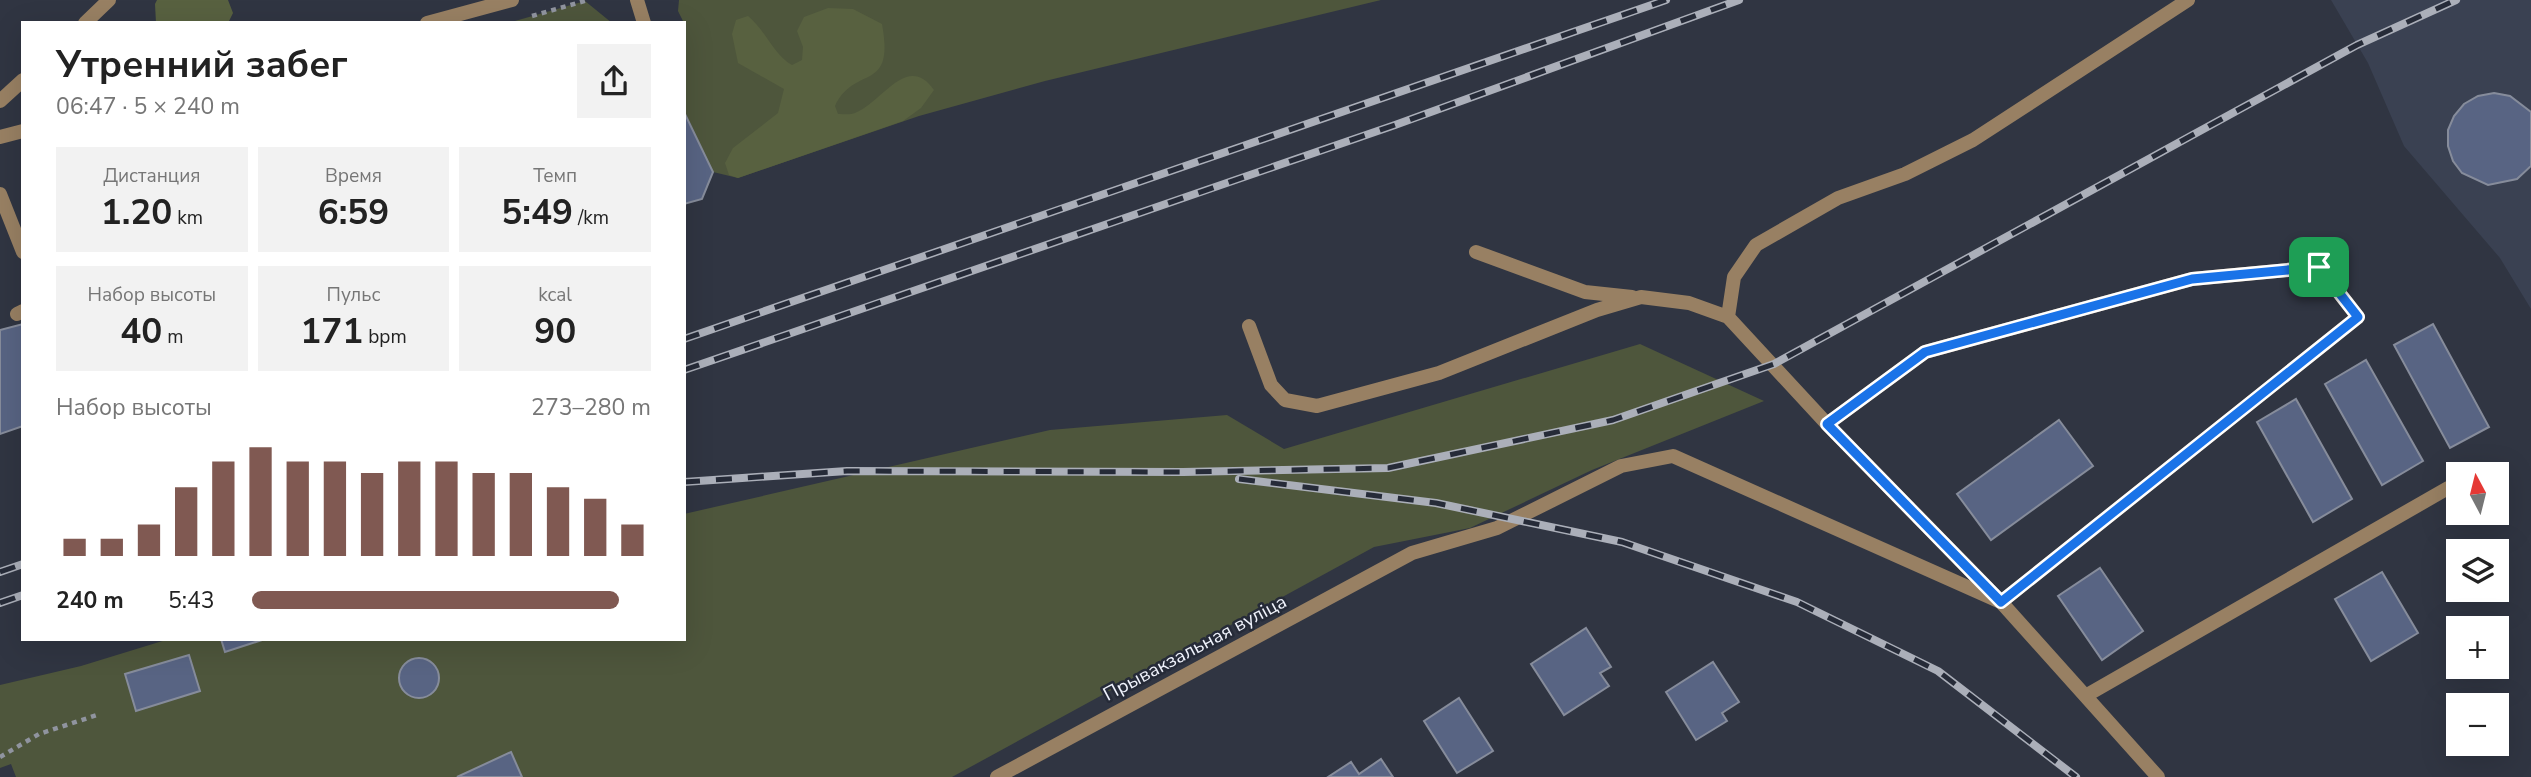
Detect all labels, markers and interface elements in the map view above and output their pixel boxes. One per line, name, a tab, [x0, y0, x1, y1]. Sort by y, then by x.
text: Утренний забег	[56, 39, 348, 90]
button: share	[577, 44, 651, 118]
text: 06:47 · 5 × 240 m	[56, 91, 240, 122]
text: Дистанция	[103, 163, 201, 189]
text: Время	[325, 163, 382, 189]
text: Темп	[533, 163, 577, 189]
text: 1.20	[101, 189, 172, 236]
text: 6:59	[318, 189, 389, 236]
text: 5:49	[501, 189, 573, 236]
text: km	[172, 205, 203, 231]
text: /km	[573, 205, 609, 231]
pin	[2289, 237, 2349, 297]
icon: arrive	[2300, 248, 2338, 286]
text: Набор высоты	[87, 282, 216, 308]
text: Пульс	[327, 282, 380, 308]
text: kcal	[538, 282, 572, 308]
text: 40	[120, 308, 162, 355]
text: 171	[300, 308, 363, 355]
text: 90	[534, 308, 576, 355]
text: m	[162, 324, 183, 350]
text: bpm	[363, 324, 407, 350]
text: Набор высоты	[56, 392, 212, 423]
text: 273–280 m	[531, 392, 651, 423]
north arrow	[2446, 462, 2510, 525]
map controls	[2446, 462, 2509, 756]
button: layers	[2446, 539, 2509, 602]
text: 240 m	[56, 585, 124, 616]
text: 5:43	[168, 585, 215, 616]
street label: Прывакзальная вуліца	[1099, 589, 1291, 707]
button: +	[2446, 616, 2509, 679]
button: −	[2446, 693, 2509, 756]

